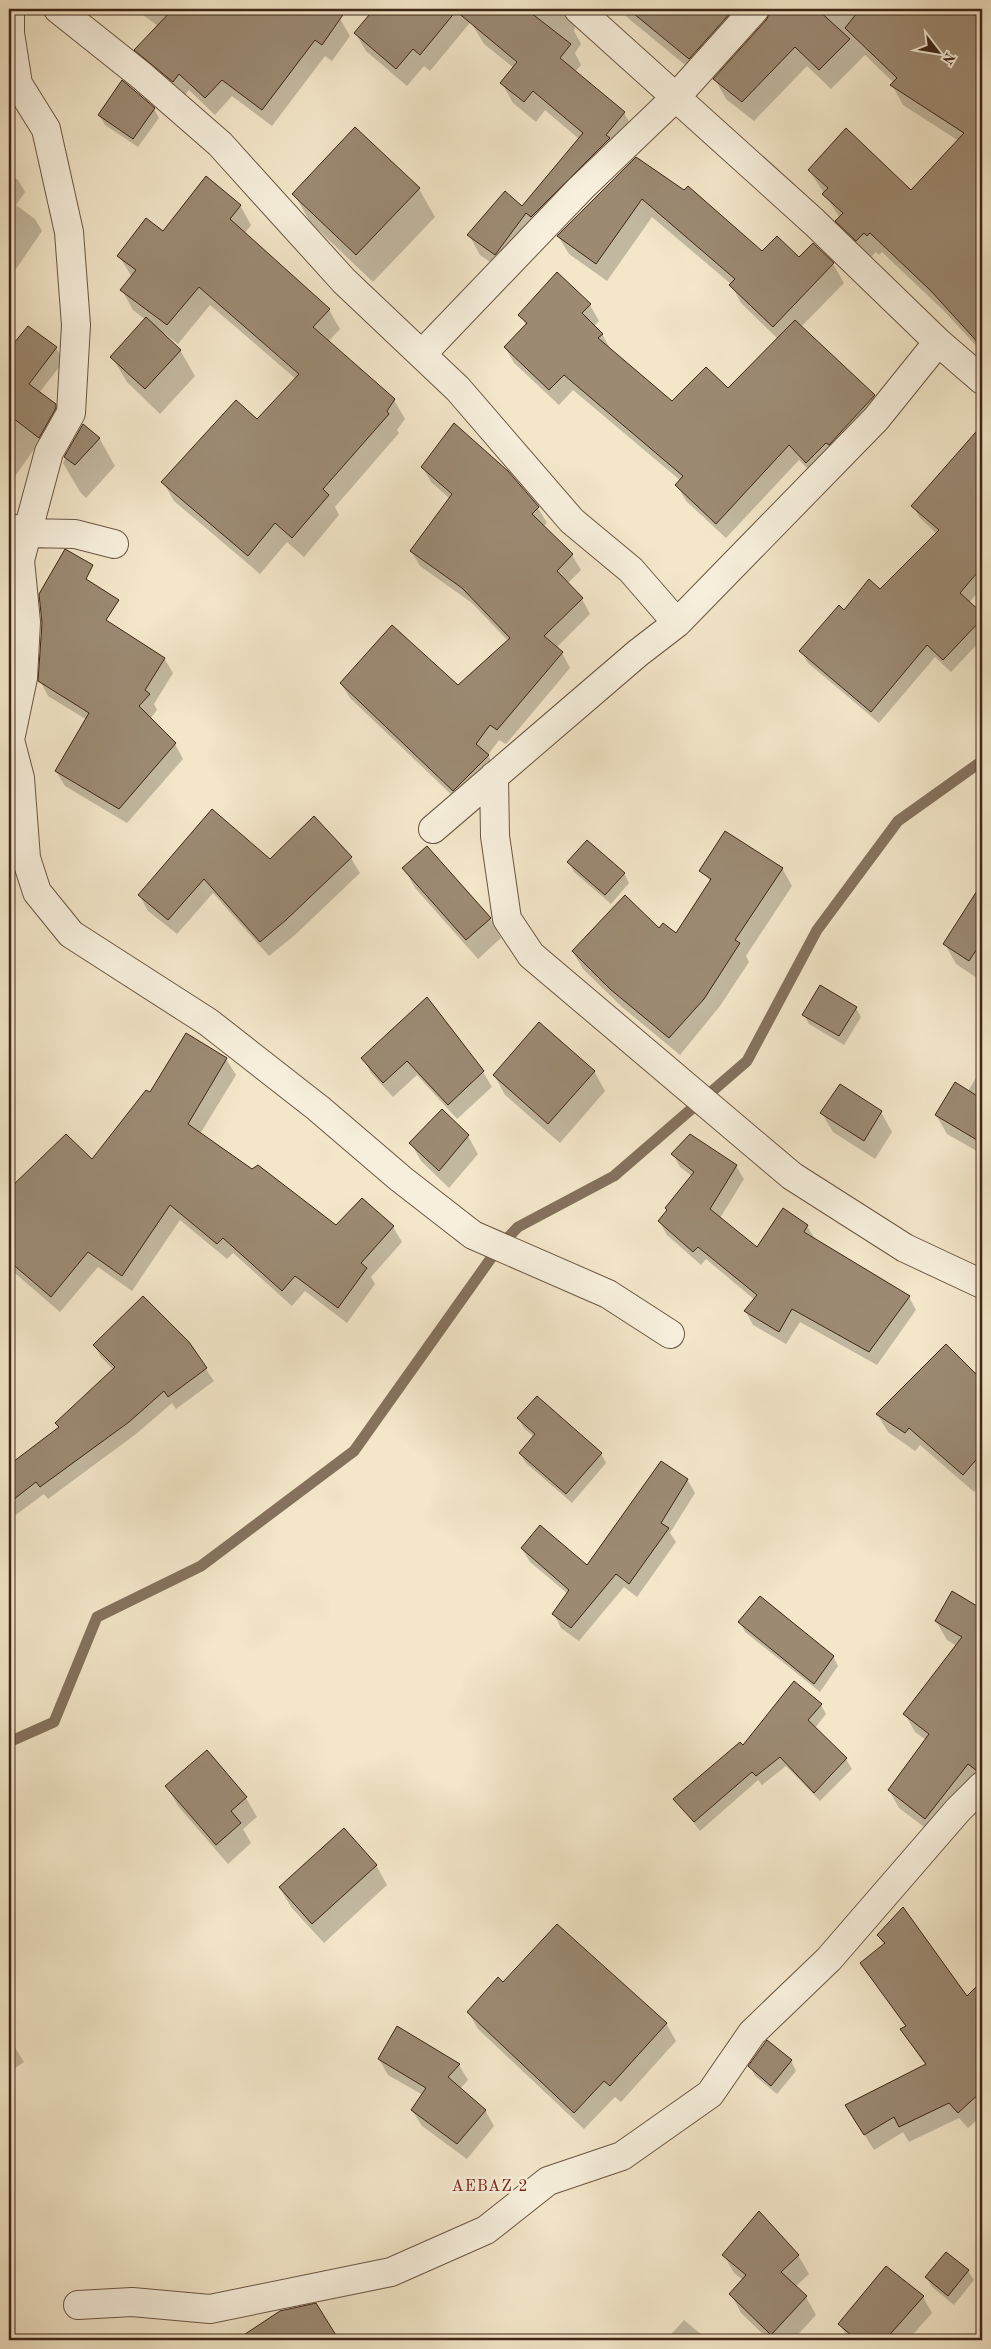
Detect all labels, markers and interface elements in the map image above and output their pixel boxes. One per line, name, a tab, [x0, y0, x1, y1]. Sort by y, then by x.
north arrow	[914, 28, 964, 78]
text: N	[939, 50, 957, 67]
district label: AEBAZ 2	[451, 2179, 529, 2195]

